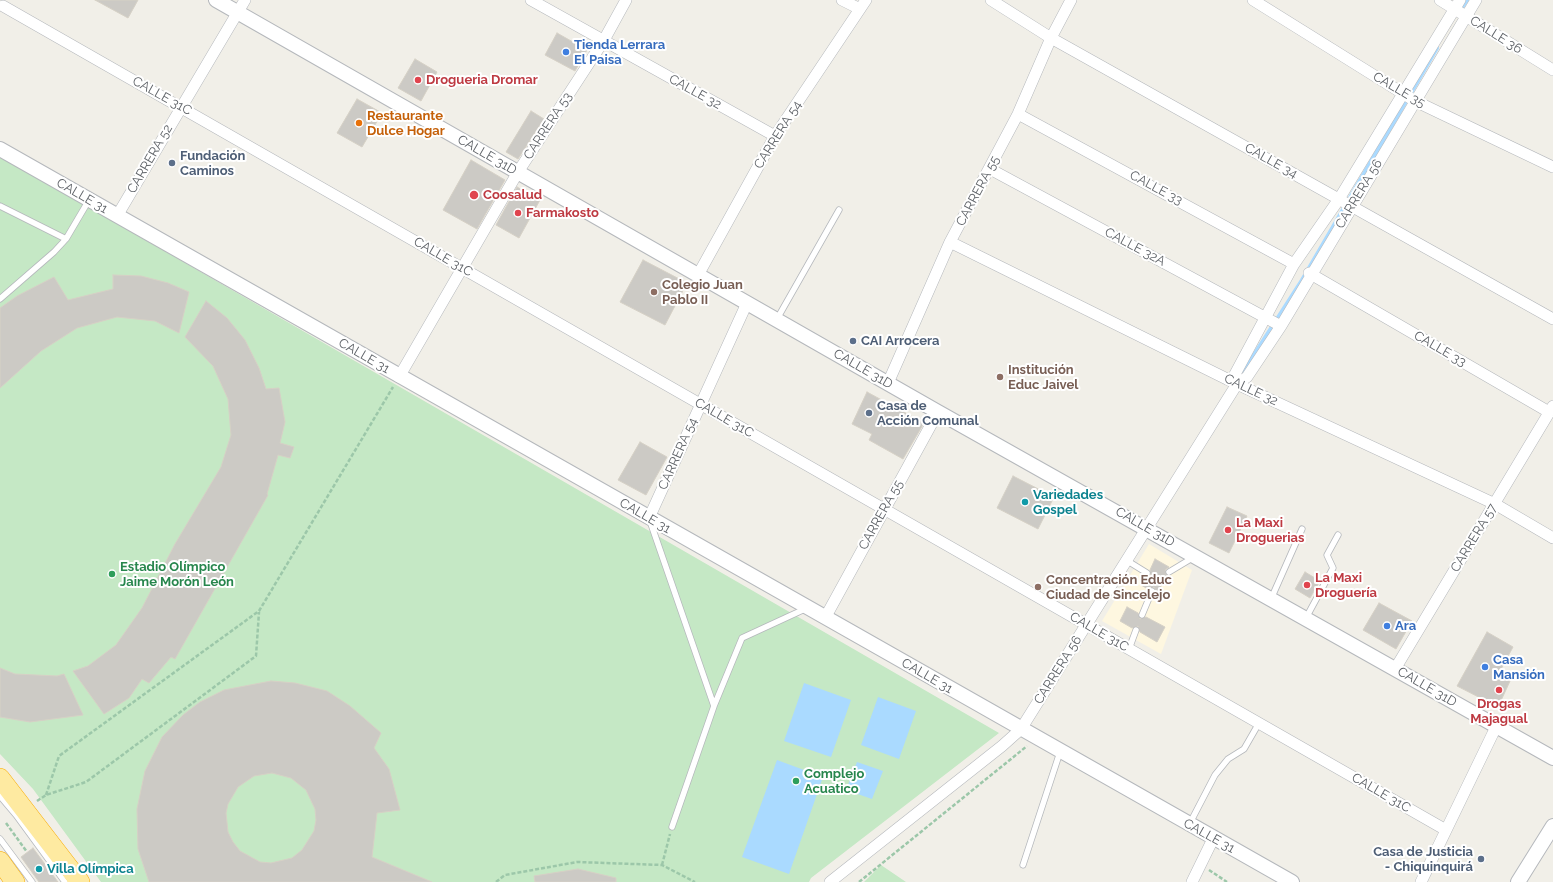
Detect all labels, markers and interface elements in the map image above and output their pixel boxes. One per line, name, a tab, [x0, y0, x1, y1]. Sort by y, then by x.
street label: CALLE 36	[1467, 13, 1525, 57]
place label: Tienda Lerrara El Paisa	[574, 37, 665, 68]
marker: Tienda Lerrara El Paisa	[561, 47, 571, 57]
street label: CALLE 35	[1370, 69, 1428, 111]
street label: CALLE 32	[666, 71, 724, 113]
place label: Drogueria Dromar	[426, 72, 538, 88]
street label: CALLE 31C	[130, 73, 194, 119]
marker: Drogueria Dromar	[413, 75, 423, 85]
street label: CARRERA 53	[520, 89, 576, 163]
street label: CARRERA 54	[751, 98, 805, 172]
place label: Restaurante Dulce Hogar	[367, 108, 445, 139]
marker: Restaurante Dulce Hogar	[354, 118, 364, 128]
street label: CARRERA 52	[124, 122, 176, 196]
street label: CALLE 31D	[455, 132, 519, 178]
street label: CALLE 34	[1242, 140, 1300, 182]
place label: Fundación Caminos	[180, 148, 245, 179]
street label: CARRERA 55	[953, 153, 1003, 229]
street label: CARRERA 56	[1332, 157, 1386, 231]
marker: Fundación Caminos	[167, 158, 177, 168]
street label: CALLE 33	[1127, 168, 1185, 208]
street label: CALLE 31	[54, 175, 110, 217]
place label: Coosalud	[483, 187, 542, 203]
marker: Coosalud	[468, 189, 480, 201]
place label: Farmakosto	[526, 205, 599, 221]
marker: Farmakosto	[513, 208, 523, 218]
street label: CALLE 32A	[1102, 225, 1168, 269]
street label: CALLE 31C	[411, 234, 475, 280]
place label: Colegio Juan Pablo II	[662, 277, 743, 308]
marker: Colegio Juan Pablo II	[649, 287, 659, 297]
street label: CALLE 33	[1411, 328, 1469, 370]
place label: CAI Arrocera	[861, 333, 939, 349]
street label: CALLE 31	[336, 335, 392, 377]
marker: CAI Arrocera	[848, 336, 858, 346]
street label: CALLE 31D	[831, 346, 895, 392]
place label: Institución Educ Jaivel	[1008, 362, 1078, 393]
street label: CALLE 32	[1222, 371, 1280, 409]
marker: Institución Educ Jaivel	[995, 372, 1005, 382]
street label: CALLE 31C	[692, 395, 756, 441]
place label: Casa de Acción Comunal	[877, 398, 979, 429]
marker: Casa de Acción Comunal	[864, 408, 874, 418]
street label: CARRERA 54	[655, 416, 701, 492]
street label: CARRERA 55	[855, 477, 907, 553]
place label: Variedades Gospel	[1033, 487, 1103, 518]
street label: CALLE 31	[617, 495, 673, 537]
marker: Variedades Gospel	[1020, 497, 1030, 507]
street label: CARRERA 57	[1447, 501, 1501, 575]
street label: CALLE 31D	[1113, 504, 1177, 550]
place label: La Maxi Droguerias	[1236, 515, 1304, 546]
marker: La Maxi Droguerias	[1223, 525, 1233, 535]
place label: Estadio Olímpico Jaime Morón León	[120, 559, 234, 590]
marker: Estadio Olímpico Jaime Morón León	[107, 569, 117, 579]
place label: La Maxi Droguería	[1315, 570, 1377, 601]
place label: Concentración Educ Ciudad de Sincelejo	[1046, 572, 1172, 603]
marker: La Maxi Droguería	[1302, 580, 1312, 590]
marker: Concentración Educ Ciudad de Sincelejo	[1033, 582, 1043, 592]
street label: CALLE 31C	[1067, 609, 1131, 655]
place label: Ara	[1395, 618, 1416, 634]
marker: Ara	[1382, 621, 1392, 631]
street label: CARRERA 56	[1031, 633, 1085, 707]
place label: Casa Mansión	[1493, 652, 1545, 683]
street label: CALLE 31	[899, 655, 955, 697]
marker: Casa Mansión	[1480, 662, 1490, 672]
street label: CALLE 31D	[1395, 664, 1459, 710]
marker: Drogas Majagual	[1494, 685, 1504, 695]
place label: Drogas Majagual	[1470, 696, 1528, 727]
place label: Complejo Acuatico	[804, 766, 864, 797]
street label: CALLE 31C	[1349, 770, 1413, 816]
marker: Complejo Acuatico	[791, 776, 801, 786]
street label: CALLE 31	[1181, 815, 1237, 857]
place label: Casa de Justicia - Chiquinquirá	[1373, 844, 1473, 875]
marker: Casa de Justicia - Chiquinquirá	[1476, 854, 1486, 864]
place label: Villa Olímpica	[47, 861, 134, 877]
marker: Villa Olímpica	[34, 864, 44, 874]

